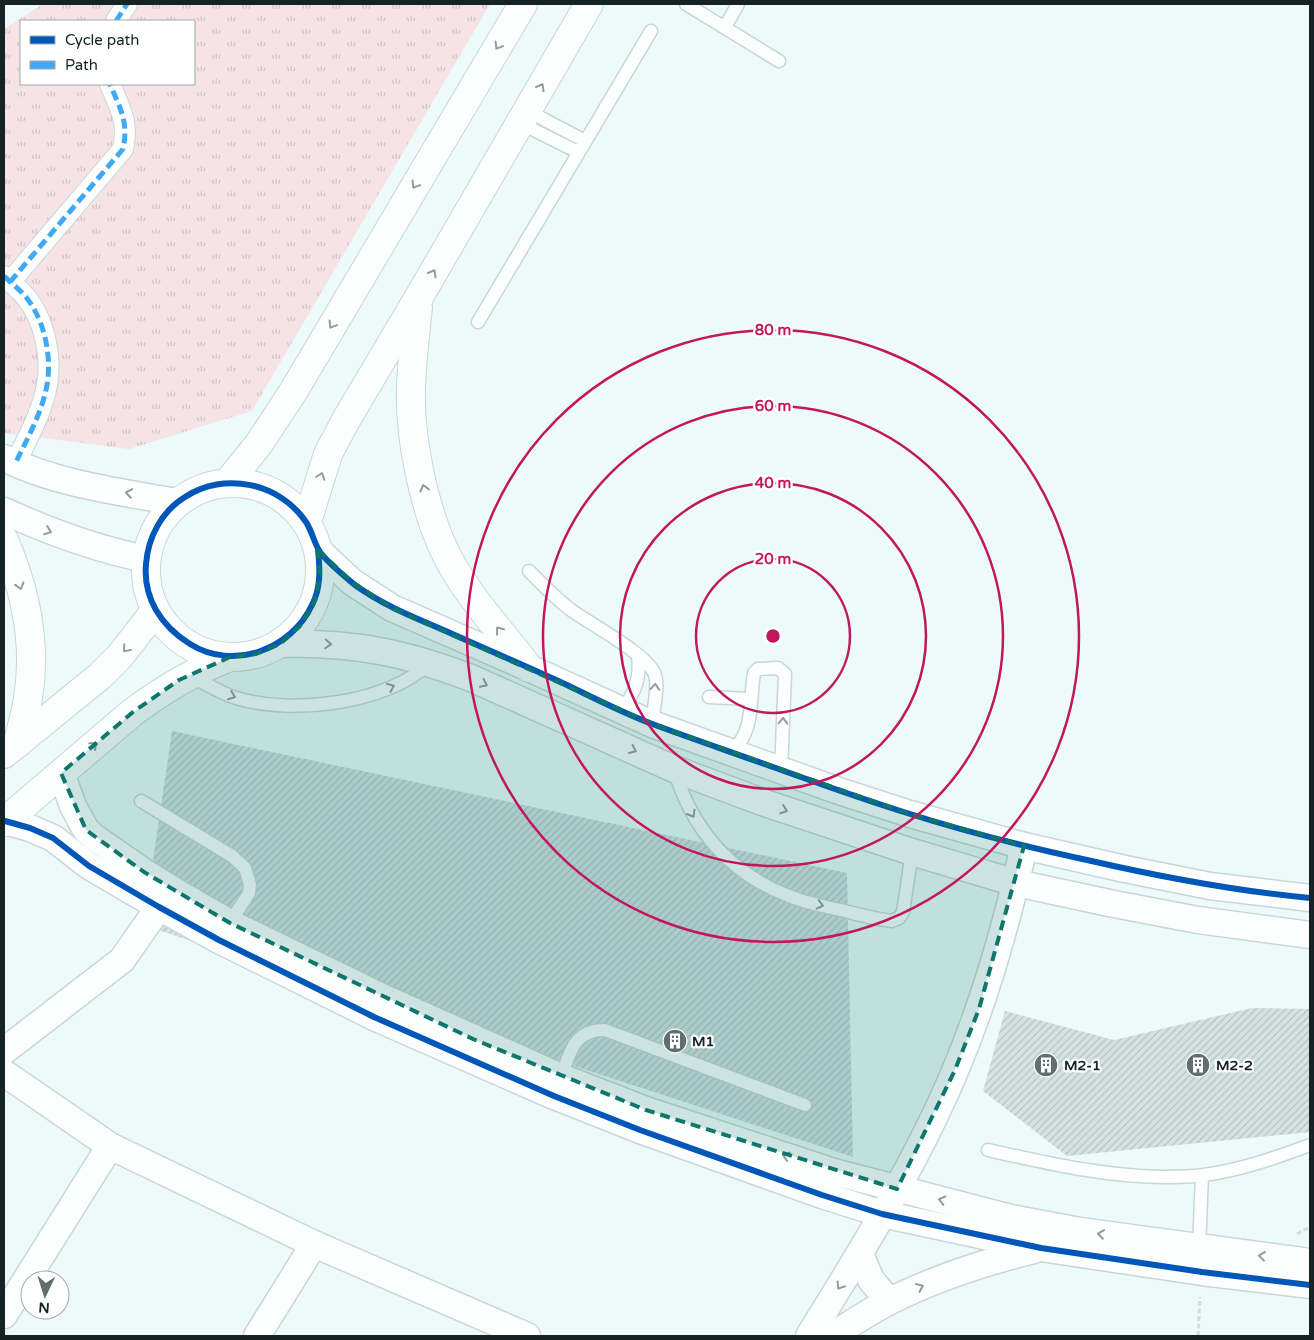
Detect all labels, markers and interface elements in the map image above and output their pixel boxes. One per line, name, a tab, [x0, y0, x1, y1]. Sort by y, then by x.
legend	[20, 20, 195, 85]
text: Cycle path	[65, 31, 139, 49]
one-way arrow	[495, 40, 505, 49]
text: Path	[65, 56, 98, 74]
one-way arrow	[535, 83, 545, 92]
one-way arrow	[412, 180, 422, 189]
one-way arrow	[427, 269, 437, 278]
one-way arrow	[328, 319, 338, 328]
text: 80 m	[755, 321, 791, 339]
text: 60 m	[755, 397, 791, 415]
one-way arrow	[315, 472, 325, 480]
text: 40 m	[755, 474, 791, 492]
one-way arrow	[419, 483, 430, 492]
one-way arrow	[125, 489, 134, 499]
one-way arrow	[43, 524, 52, 535]
text: 20 m	[755, 550, 791, 568]
one-way arrow	[14, 581, 24, 589]
one-way arrow	[496, 626, 505, 635]
centre of rings	[764, 627, 782, 645]
one-way arrow	[325, 638, 333, 649]
one-way arrow	[123, 643, 131, 652]
one-way arrow	[479, 678, 488, 688]
one-way arrow	[650, 682, 661, 690]
one-way arrow	[386, 683, 395, 693]
one-way arrow	[227, 690, 236, 700]
one-way arrow	[778, 717, 789, 725]
one-way arrow	[88, 742, 97, 750]
one-way arrow	[628, 744, 637, 755]
one-way arrow	[779, 804, 788, 814]
one-way arrow	[686, 808, 696, 817]
one-way arrow	[816, 899, 825, 910]
building icon: M1	[662, 1028, 688, 1054]
place label: M1	[692, 1033, 714, 1050]
building icon: M2-1	[1033, 1052, 1059, 1078]
building icon: M2-2	[1185, 1052, 1211, 1078]
place label: M2-1	[1064, 1057, 1101, 1074]
place label: M2-2	[1216, 1057, 1253, 1074]
one-way arrow	[782, 1152, 790, 1162]
one-way arrow	[938, 1196, 946, 1206]
one-way arrow	[1097, 1229, 1105, 1239]
one-way arrow	[1258, 1251, 1266, 1261]
north arrow	[20, 1270, 70, 1320]
one-way arrow	[836, 1281, 846, 1290]
one-way arrow	[915, 1283, 924, 1294]
text: N	[38, 1299, 50, 1316]

